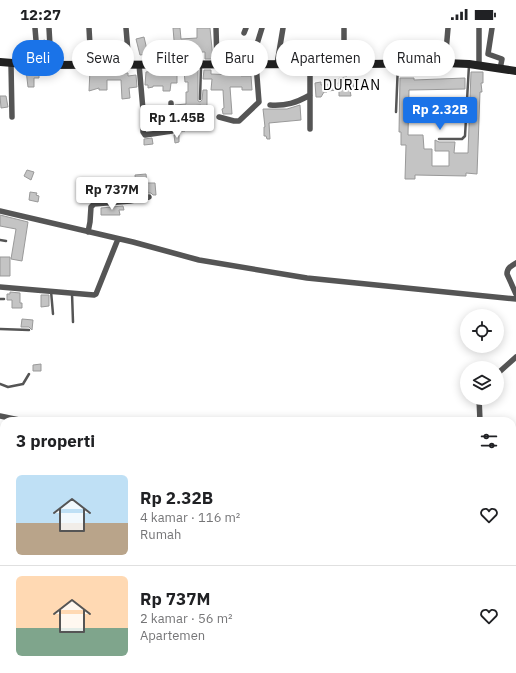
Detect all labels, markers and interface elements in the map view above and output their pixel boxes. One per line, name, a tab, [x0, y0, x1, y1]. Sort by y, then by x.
text: 12:27	[20, 5, 61, 24]
chip: Beli	[12, 40, 64, 76]
chip: Sewa	[72, 40, 134, 76]
chip: Filter	[142, 40, 203, 76]
chip: Baru	[211, 40, 268, 76]
chip: Apartemen	[276, 40, 375, 76]
chip: Rumah	[383, 40, 455, 76]
district label: DURIAN	[323, 76, 381, 94]
pin: Rp 2.32B	[399, 97, 481, 131]
text: Rp 2.32B	[412, 101, 468, 118]
pin: Rp 1.45B	[136, 105, 218, 139]
text: Rp 1.45B	[149, 109, 205, 126]
pin: Rp 737M	[75, 177, 149, 211]
text: Rp 737M	[85, 181, 139, 198]
map controls	[460, 309, 504, 405]
button: locate	[460, 309, 504, 353]
button: layers	[460, 361, 504, 405]
text: 3 properti	[16, 430, 95, 452]
icon: filters	[478, 430, 500, 452]
text: Rp 2.32B	[140, 487, 213, 509]
icon: home	[48, 491, 96, 539]
icon: heart	[478, 504, 500, 526]
text: 4 kamar · 116 m²	[140, 509, 240, 526]
text: Rumah	[140, 526, 181, 543]
text: Rp 737M	[140, 588, 210, 610]
icon: home	[48, 592, 96, 640]
icon: heart	[478, 605, 500, 627]
text: 2 kamar · 56 m²	[140, 610, 233, 627]
text: Apartemen	[140, 627, 205, 644]

